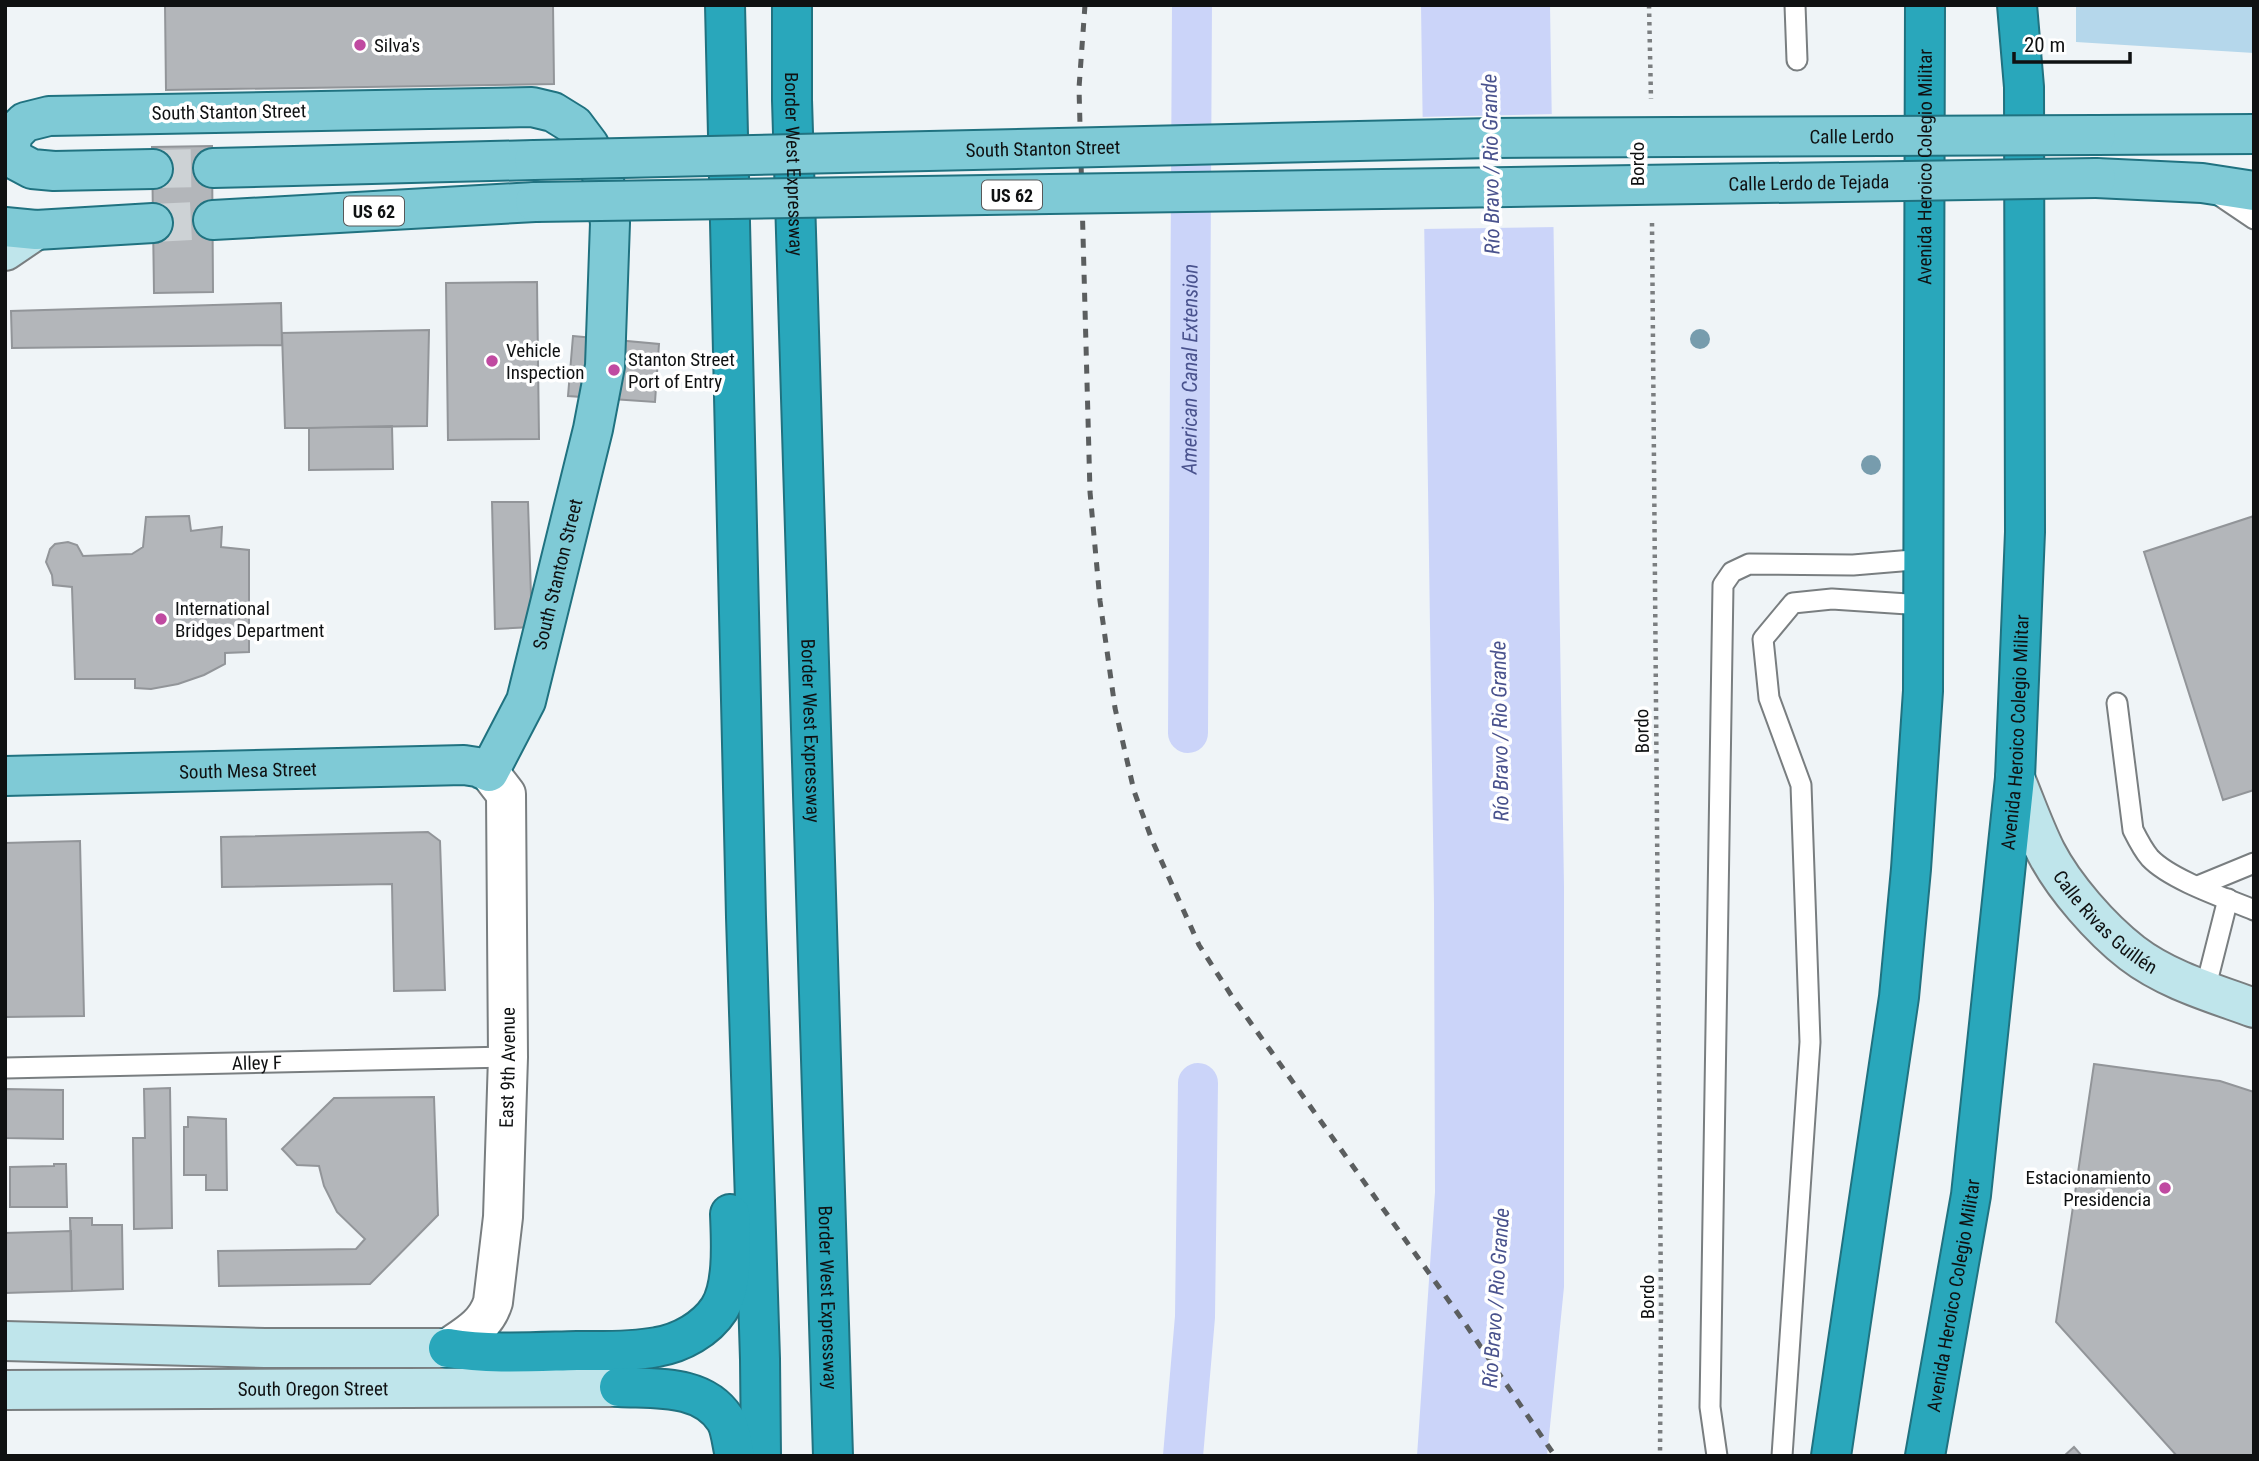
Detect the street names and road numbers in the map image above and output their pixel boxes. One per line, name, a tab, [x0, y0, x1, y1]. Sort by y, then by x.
street label: Avenida Heroico Colegio Militar	[1913, 49, 1936, 285]
street label: Border West Expressway	[780, 72, 808, 256]
street label: South Stanton Street	[152, 99, 306, 125]
street label: Calle Lerdo	[1809, 125, 1894, 148]
street label: South Stanton Street	[965, 135, 1120, 162]
street label: Bordo	[1626, 142, 1649, 186]
street label: Calle Lerdo de Tejada	[1728, 170, 1890, 195]
road number: US 62	[982, 180, 1042, 210]
road number: US 62	[344, 196, 404, 226]
street label: South Stanton Street	[528, 496, 587, 652]
street label: Avenida Heroico Colegio Militar	[1996, 614, 2033, 851]
street label: Border West Expressway	[797, 638, 825, 823]
street label: Bordo	[1630, 709, 1654, 753]
street label: South Mesa Street	[179, 757, 317, 783]
street label: Calle Rivas Guillén	[2048, 866, 2161, 978]
street label: East 9th Avenue	[494, 1007, 520, 1128]
street label: Alley F	[232, 1050, 282, 1075]
street label: Avenida Heroico Colegio Militar	[1921, 1178, 1984, 1414]
street label: Border West Expressway	[814, 1205, 842, 1390]
street label: Bordo	[1636, 1275, 1659, 1319]
street label: South Oregon Street	[238, 1377, 388, 1400]

